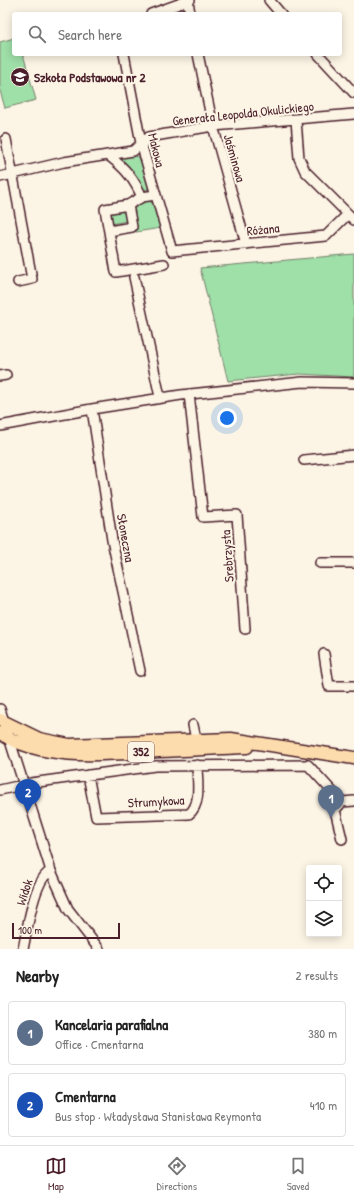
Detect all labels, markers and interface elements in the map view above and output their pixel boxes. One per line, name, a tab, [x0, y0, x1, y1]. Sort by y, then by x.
search box	[12, 12, 342, 56]
icon: search	[26, 23, 48, 45]
text: Search here	[58, 24, 122, 45]
school or university icon: Szkoła Podstawowa nr 2	[9, 66, 31, 88]
place label: Szkoła Podstawowa nr 2	[34, 68, 147, 86]
street label: Generała Leopolda Okulickiego	[171, 97, 315, 129]
street label: Makowa	[144, 131, 170, 169]
street label: Jaśminowa	[220, 132, 250, 184]
street label: Różana	[246, 218, 280, 240]
your location	[217, 408, 237, 428]
street label: Słoneczna	[113, 512, 139, 564]
street label: Srebrzysta	[216, 529, 238, 583]
road number: 352	[128, 742, 154, 762]
pin: 2	[15, 779, 41, 812]
pin: 1	[318, 785, 344, 818]
street label: Strumykowa	[127, 791, 185, 811]
map controls	[306, 865, 342, 937]
button: locate	[306, 865, 342, 901]
street label: Widok	[11, 876, 37, 907]
button: layers	[306, 901, 342, 937]
scale bar	[12, 921, 120, 940]
text: 100 m	[18, 923, 42, 937]
text: Nearby	[16, 964, 59, 987]
text: 2 results	[296, 966, 338, 984]
text: Kancelaria parafialna	[55, 1014, 168, 1035]
text: 1	[28, 1024, 32, 1042]
text: 380 m	[308, 1024, 337, 1042]
text: Office · Cmentarna	[55, 1035, 143, 1053]
text: Cmentarna	[55, 1086, 116, 1107]
text: 2	[27, 1096, 33, 1114]
text: 410 m	[310, 1096, 337, 1114]
text: Bus stop · Władysława Stanisława Reymonta	[55, 1107, 261, 1125]
tab: Map	[45, 1155, 67, 1193]
tab: Directions	[157, 1155, 197, 1193]
tab: Saved	[287, 1155, 309, 1193]

